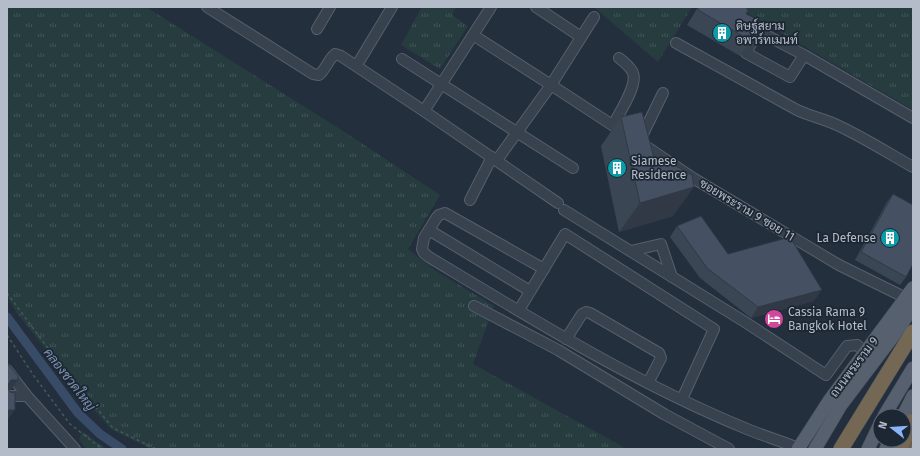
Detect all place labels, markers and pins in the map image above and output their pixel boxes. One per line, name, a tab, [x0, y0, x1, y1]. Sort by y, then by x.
place label: ดิษฐ์สยาม อพาร์ทเมนท์	[736, 18, 798, 47]
building icon: ดิษฐ์สยาม อพาร์ทเมนท์	[711, 22, 733, 44]
place label: Siamese Residence	[631, 154, 686, 182]
building icon: Siamese Residence	[606, 157, 628, 179]
building icon: La Defense	[879, 227, 901, 249]
place label: La Defense	[817, 231, 876, 245]
place label: Cassia Rama 9 Bangkok Hotel	[788, 305, 867, 333]
hotel icon: Cassia Rama 9 Bangkok Hotel	[763, 308, 785, 330]

